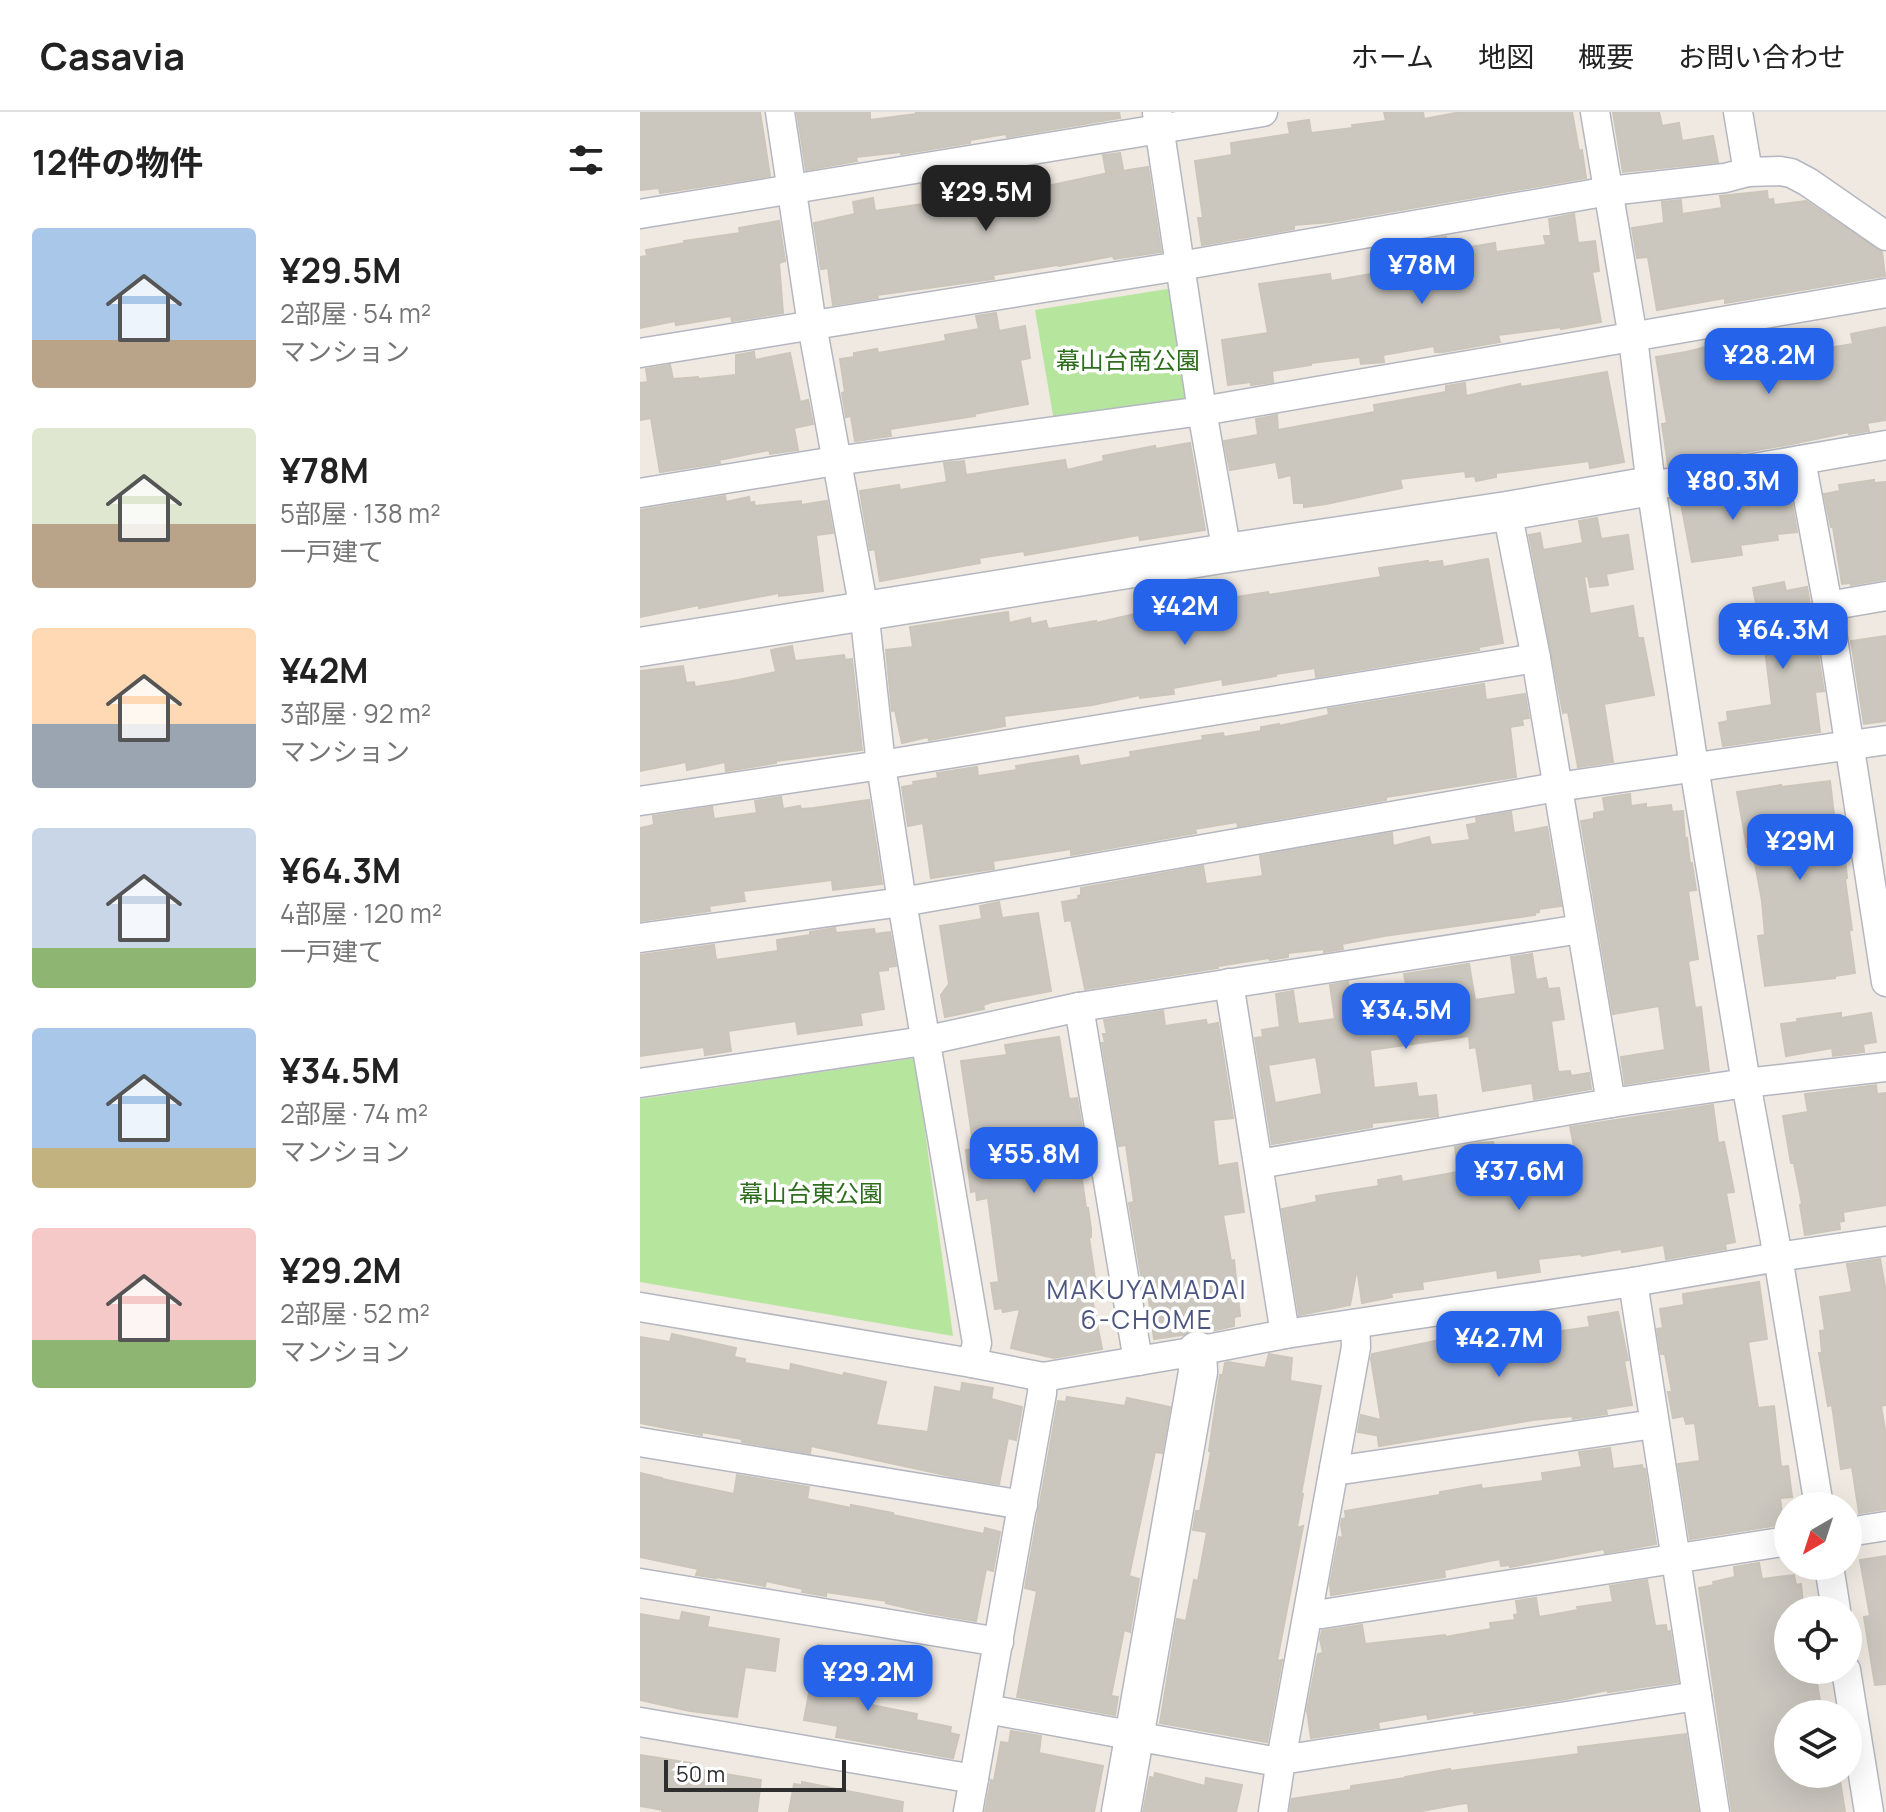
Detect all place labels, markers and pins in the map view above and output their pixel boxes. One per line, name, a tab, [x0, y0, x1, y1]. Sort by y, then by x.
pin: ¥29.5M	[921, 165, 1051, 233]
pin: ¥78M	[1375, 238, 1469, 306]
pin: ¥28.2M	[1704, 328, 1834, 396]
pin: ¥80.3M	[1668, 454, 1798, 522]
pin: ¥42M	[1138, 579, 1232, 647]
pin: ¥64.3M	[1718, 603, 1848, 671]
pin: ¥29M	[1753, 814, 1847, 882]
pin: ¥34.5M	[1341, 983, 1471, 1051]
pin: ¥55.8M	[969, 1127, 1099, 1195]
pin: ¥37.6M	[1454, 1144, 1584, 1212]
pin: ¥42.7M	[1434, 1311, 1564, 1379]
pin: ¥29.2M	[803, 1645, 933, 1713]

